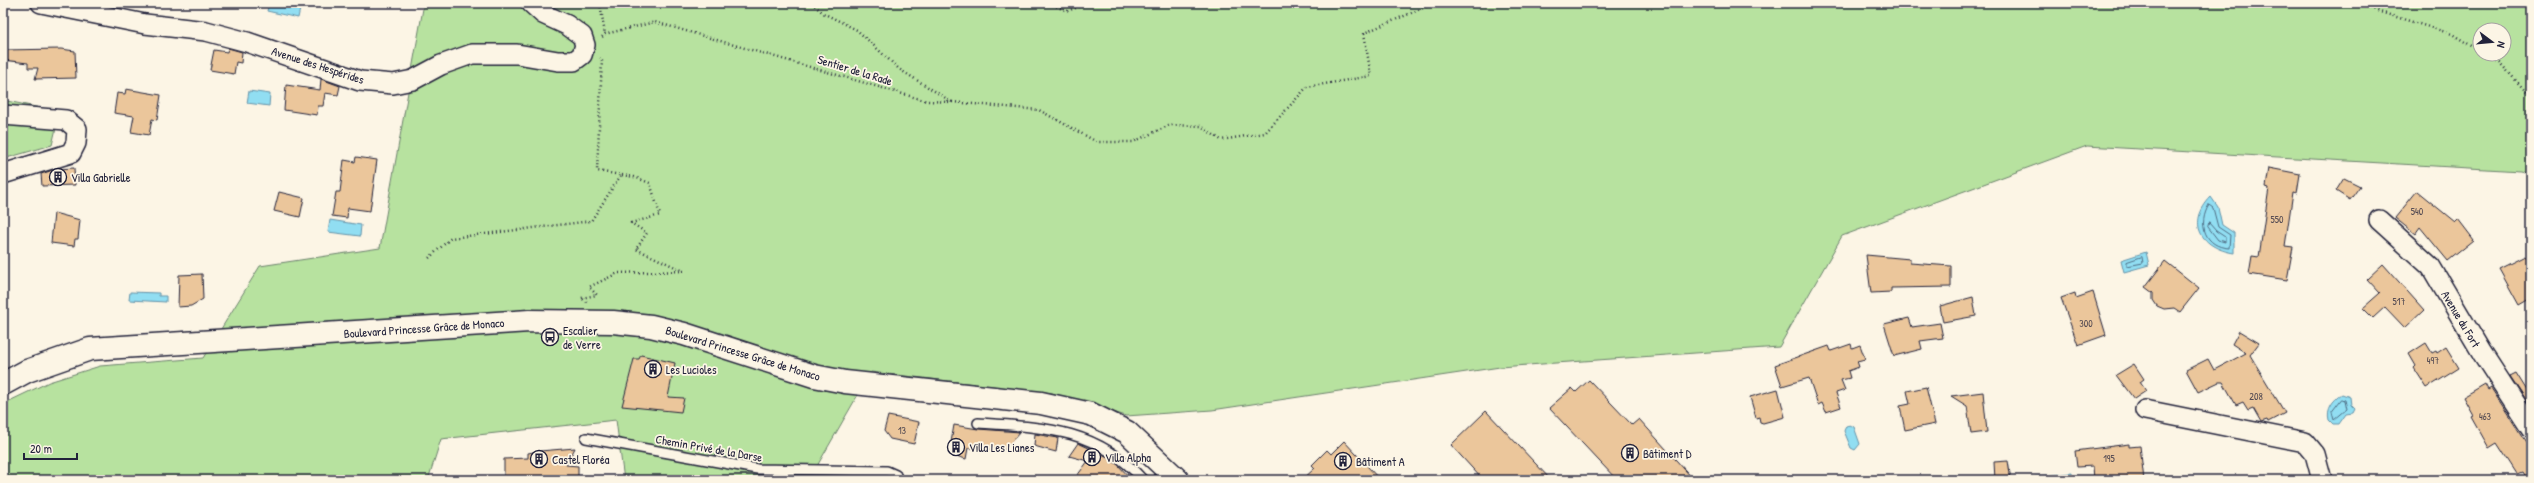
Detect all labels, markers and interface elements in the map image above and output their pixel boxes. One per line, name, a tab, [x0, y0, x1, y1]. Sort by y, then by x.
north arrow	[2472, 22, 2512, 62]
text: N	[2494, 40, 2509, 50]
street label: Avenue des Hespérides	[270, 42, 367, 88]
street label: Sentier de la Rade	[816, 51, 895, 89]
building icon: Villa Gabrielle	[48, 167, 68, 187]
place label: Villa Gabrielle	[71, 169, 131, 186]
house number: 540	[2411, 205, 2424, 218]
house number: 550	[2271, 213, 2284, 226]
street label: Avenue du Fort	[2437, 287, 2485, 351]
house number: 517	[2393, 295, 2405, 308]
street label: Boulevard Princesse Grâce de Monaco	[343, 314, 505, 342]
house number: 300	[2079, 317, 2093, 330]
street label: Boulevard Princesse Grâce de Monaco	[664, 321, 823, 385]
place label: Escalier de Verre	[563, 322, 601, 353]
bus stop icon: Escalier de Verre	[540, 327, 560, 347]
house number: 497	[2427, 354, 2439, 367]
building icon: Les Lucioles	[643, 359, 663, 379]
place label: Les Lucioles	[666, 361, 717, 378]
house number: 208	[2249, 390, 2263, 403]
house number: 463	[2479, 410, 2492, 423]
house number: 13	[898, 424, 907, 437]
street label: Chemin Privé de la Darse	[654, 430, 764, 466]
scale bar	[24, 435, 77, 461]
building icon: Villa Les Lianes	[946, 437, 966, 457]
place label: Villa Les Lianes	[969, 439, 1035, 456]
text: 20 m	[30, 440, 52, 457]
building icon: Bâtiment D	[1620, 443, 1640, 463]
place label: Bâtiment D	[1643, 445, 1692, 462]
building icon: Villa Alpha	[1082, 447, 1102, 467]
building icon: Castel Floréa	[529, 449, 549, 469]
place label: Villa Alpha	[1105, 449, 1151, 466]
place label: Castel Floréa	[552, 451, 610, 468]
building icon: Bâtiment A	[1333, 451, 1353, 471]
house number: 195	[2103, 452, 2116, 465]
place label: Bâtiment A	[1356, 453, 1405, 470]

